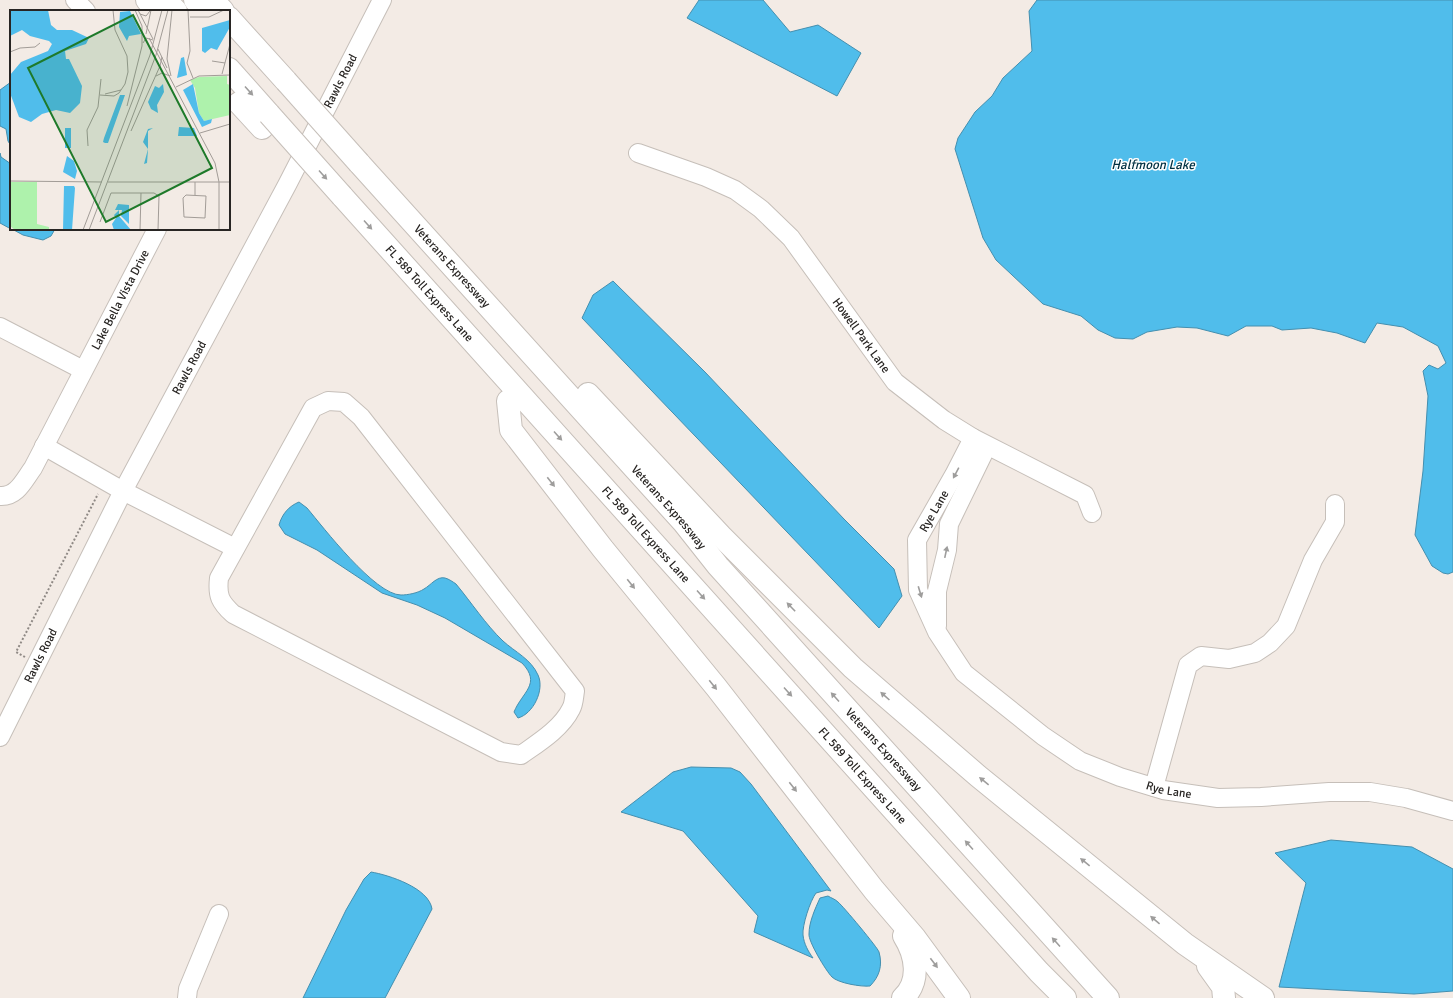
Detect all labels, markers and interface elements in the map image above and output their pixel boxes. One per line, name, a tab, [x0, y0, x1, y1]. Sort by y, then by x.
inset map	[10, 10, 230, 230]
street label: Rawls Road	[321, 52, 361, 111]
one-way arrow	[244, 87, 253, 96]
water label: Halfmoon Lake	[1111, 157, 1196, 173]
one-way arrow	[318, 170, 327, 179]
one-way arrow	[363, 220, 373, 230]
street label: Veterans Expressway	[410, 222, 493, 311]
street label: FL 589 Toll Express Lane	[382, 242, 476, 345]
street label: Lake Bella Vista Drive	[89, 247, 153, 353]
street label: Howell Park Lane	[829, 295, 893, 376]
street label: Rawls Road	[169, 338, 210, 397]
one-way arrow	[553, 432, 562, 441]
street label: Veterans Expressway	[628, 462, 709, 553]
one-way arrow	[952, 467, 959, 479]
one-way arrow	[547, 476, 555, 487]
street label: FL 589 Toll Express Lane	[598, 483, 693, 586]
street label: Rye Lane	[916, 488, 952, 535]
one-way arrow	[943, 546, 949, 559]
one-way arrow	[627, 579, 636, 589]
one-way arrow	[917, 587, 923, 599]
one-way arrow	[697, 590, 706, 601]
one-way arrow	[786, 602, 796, 612]
street label: Rawls Road	[21, 626, 61, 686]
one-way arrow	[709, 679, 718, 690]
one-way arrow	[783, 687, 793, 697]
one-way arrow	[831, 691, 840, 702]
one-way arrow	[880, 692, 890, 701]
street label: Veterans Expressway	[842, 705, 925, 795]
street label: FL 589 Toll Express Lane	[815, 724, 909, 827]
one-way arrow	[978, 776, 989, 785]
street label: Rye Lane	[1144, 778, 1192, 802]
one-way arrow	[789, 782, 798, 793]
one-way arrow	[965, 841, 974, 850]
one-way arrow	[1080, 858, 1091, 866]
one-way arrow	[1150, 915, 1161, 924]
one-way arrow	[1051, 937, 1061, 947]
one-way arrow	[930, 958, 938, 969]

